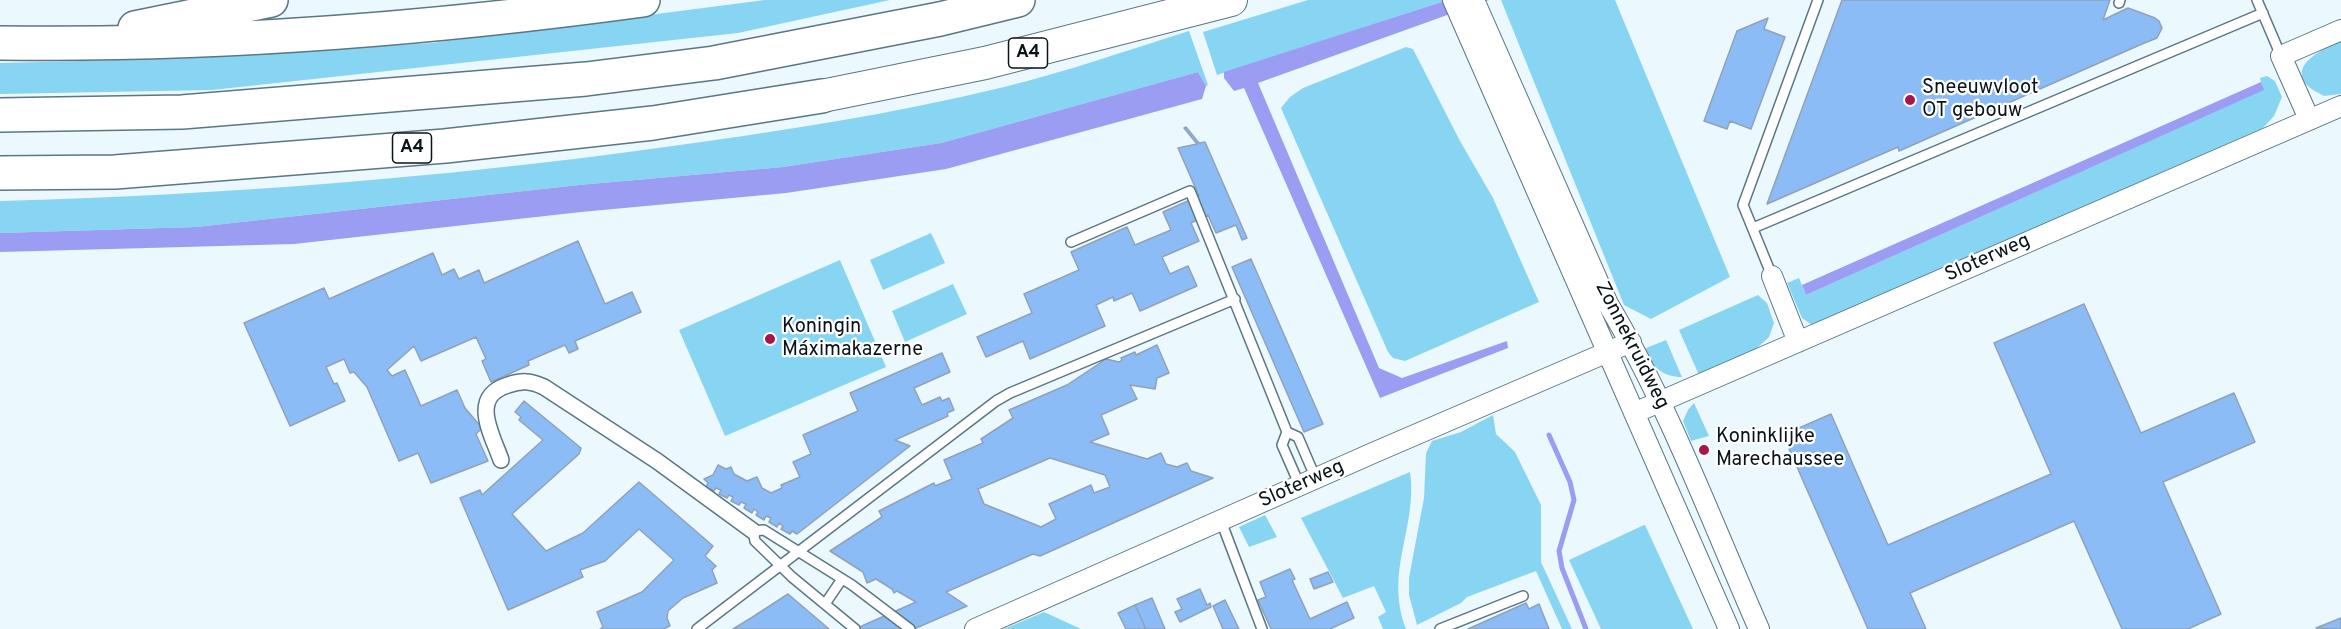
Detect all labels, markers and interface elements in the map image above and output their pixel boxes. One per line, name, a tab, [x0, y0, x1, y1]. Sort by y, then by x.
road number: A4	[1008, 38, 1048, 68]
place label: Sneeuwvloot OT gebouw	[1922, 77, 2038, 124]
marker: Sneeuwvloot OT gebouw	[1903, 93, 1917, 107]
road number: A4	[392, 133, 432, 163]
street label: Sloterweg	[1942, 230, 2034, 288]
street label: Zonnekruidweg	[1589, 278, 1673, 414]
place label: Koningin Máximakazerne	[782, 316, 923, 363]
marker: Koningin Máximakazerne	[763, 332, 777, 346]
place label: Koninklijke Marechaussee	[1716, 426, 1844, 473]
marker: Koninklijke Marechaussee	[1697, 443, 1711, 457]
street label: Sloterweg	[1256, 456, 1348, 514]

